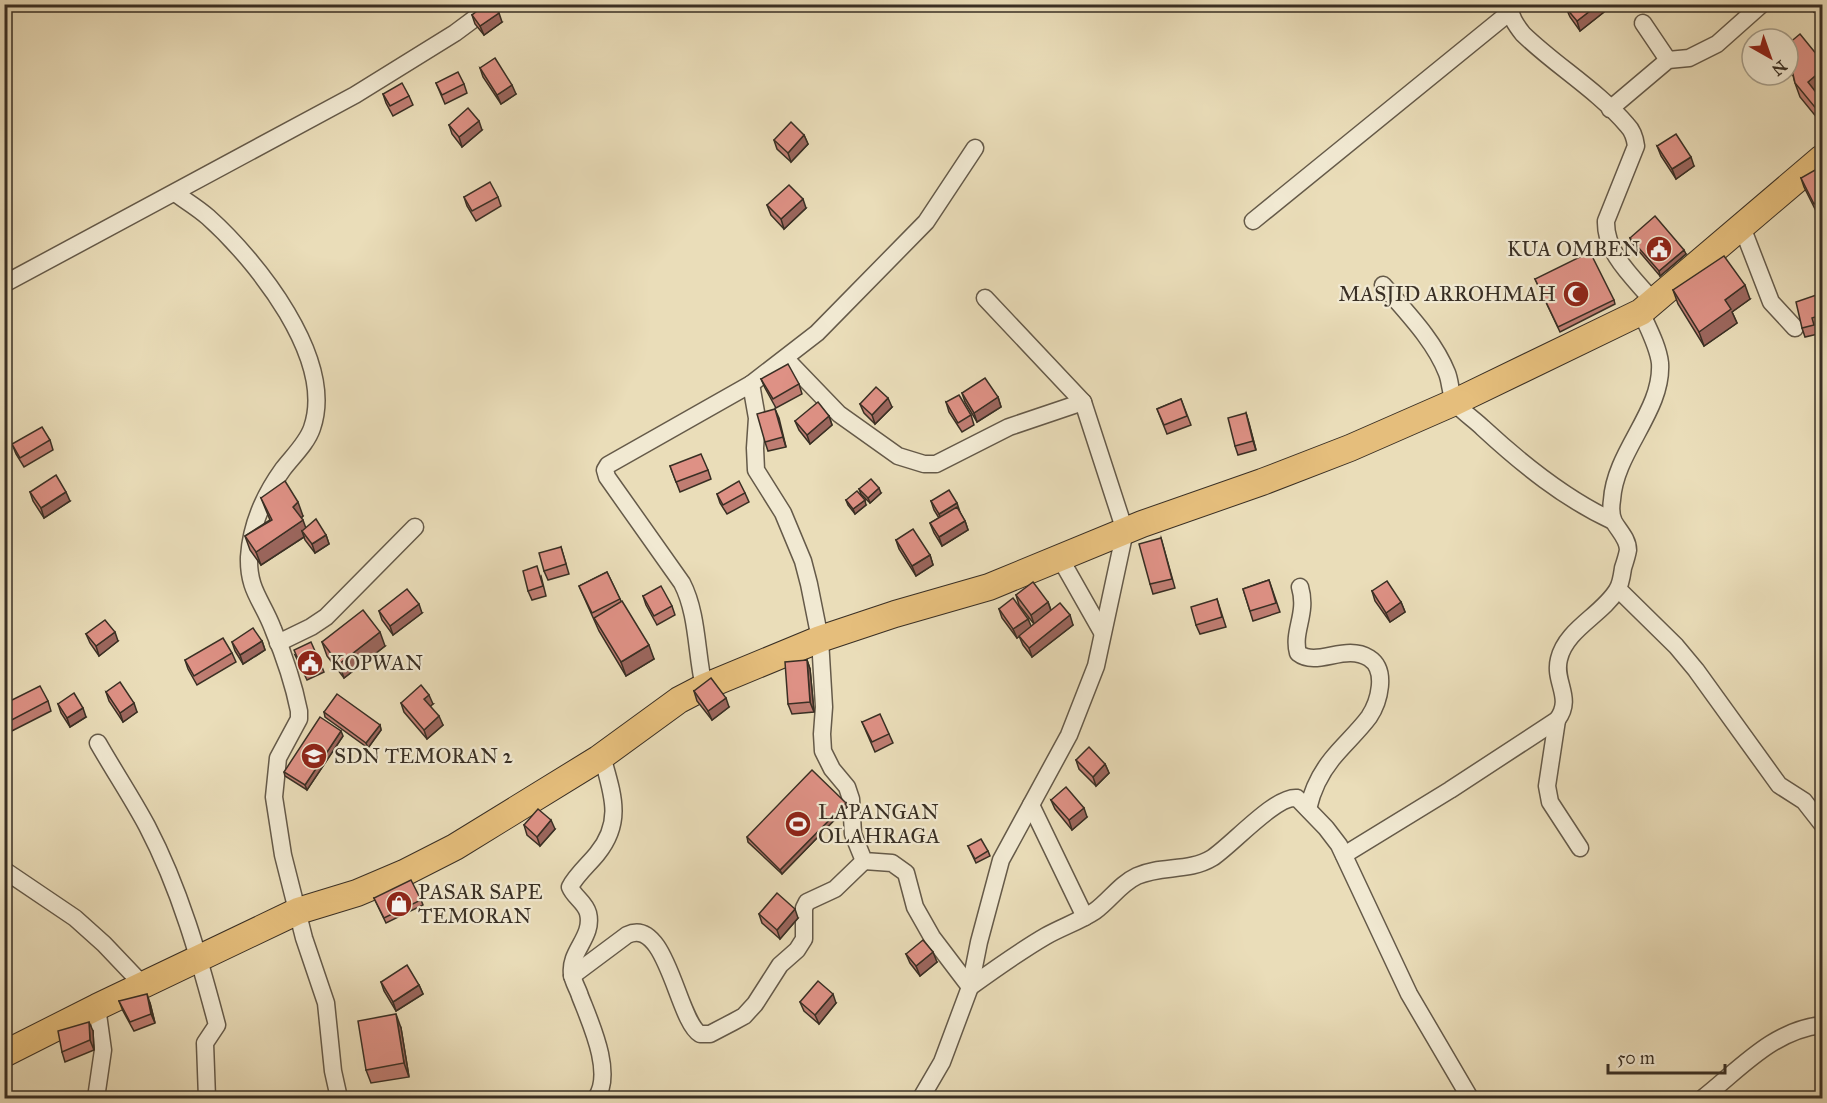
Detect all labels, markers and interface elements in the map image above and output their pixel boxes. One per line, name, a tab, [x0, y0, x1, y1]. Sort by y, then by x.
north arrow	[1740, 27, 1800, 87]
text: N	[1768, 56, 1791, 80]
public building icon: KUA OMBEN	[1644, 234, 1674, 264]
place label: KUA OMBEN	[1507, 236, 1640, 262]
mosque icon: MASJID ARROHMAH	[1561, 279, 1591, 309]
place label: MASJID ARROHMAH	[1338, 281, 1556, 307]
public building icon: KOPWAN	[295, 648, 325, 678]
place label: KOPWAN	[330, 650, 423, 676]
school or university icon: SDN TEMORAN 2	[299, 741, 329, 771]
place label: SDN TEMORAN 2	[334, 743, 514, 769]
place label: LAPANGAN OLAHRAGA	[818, 799, 940, 849]
sports icon: LAPANGAN OLAHRAGA	[783, 809, 813, 839]
place label: PASAR SAPE TEMORAN	[418, 879, 542, 929]
shop icon: PASAR SAPE TEMORAN	[384, 889, 414, 919]
scale bar	[1608, 1037, 1725, 1075]
text: 50 m	[1617, 1047, 1655, 1069]

